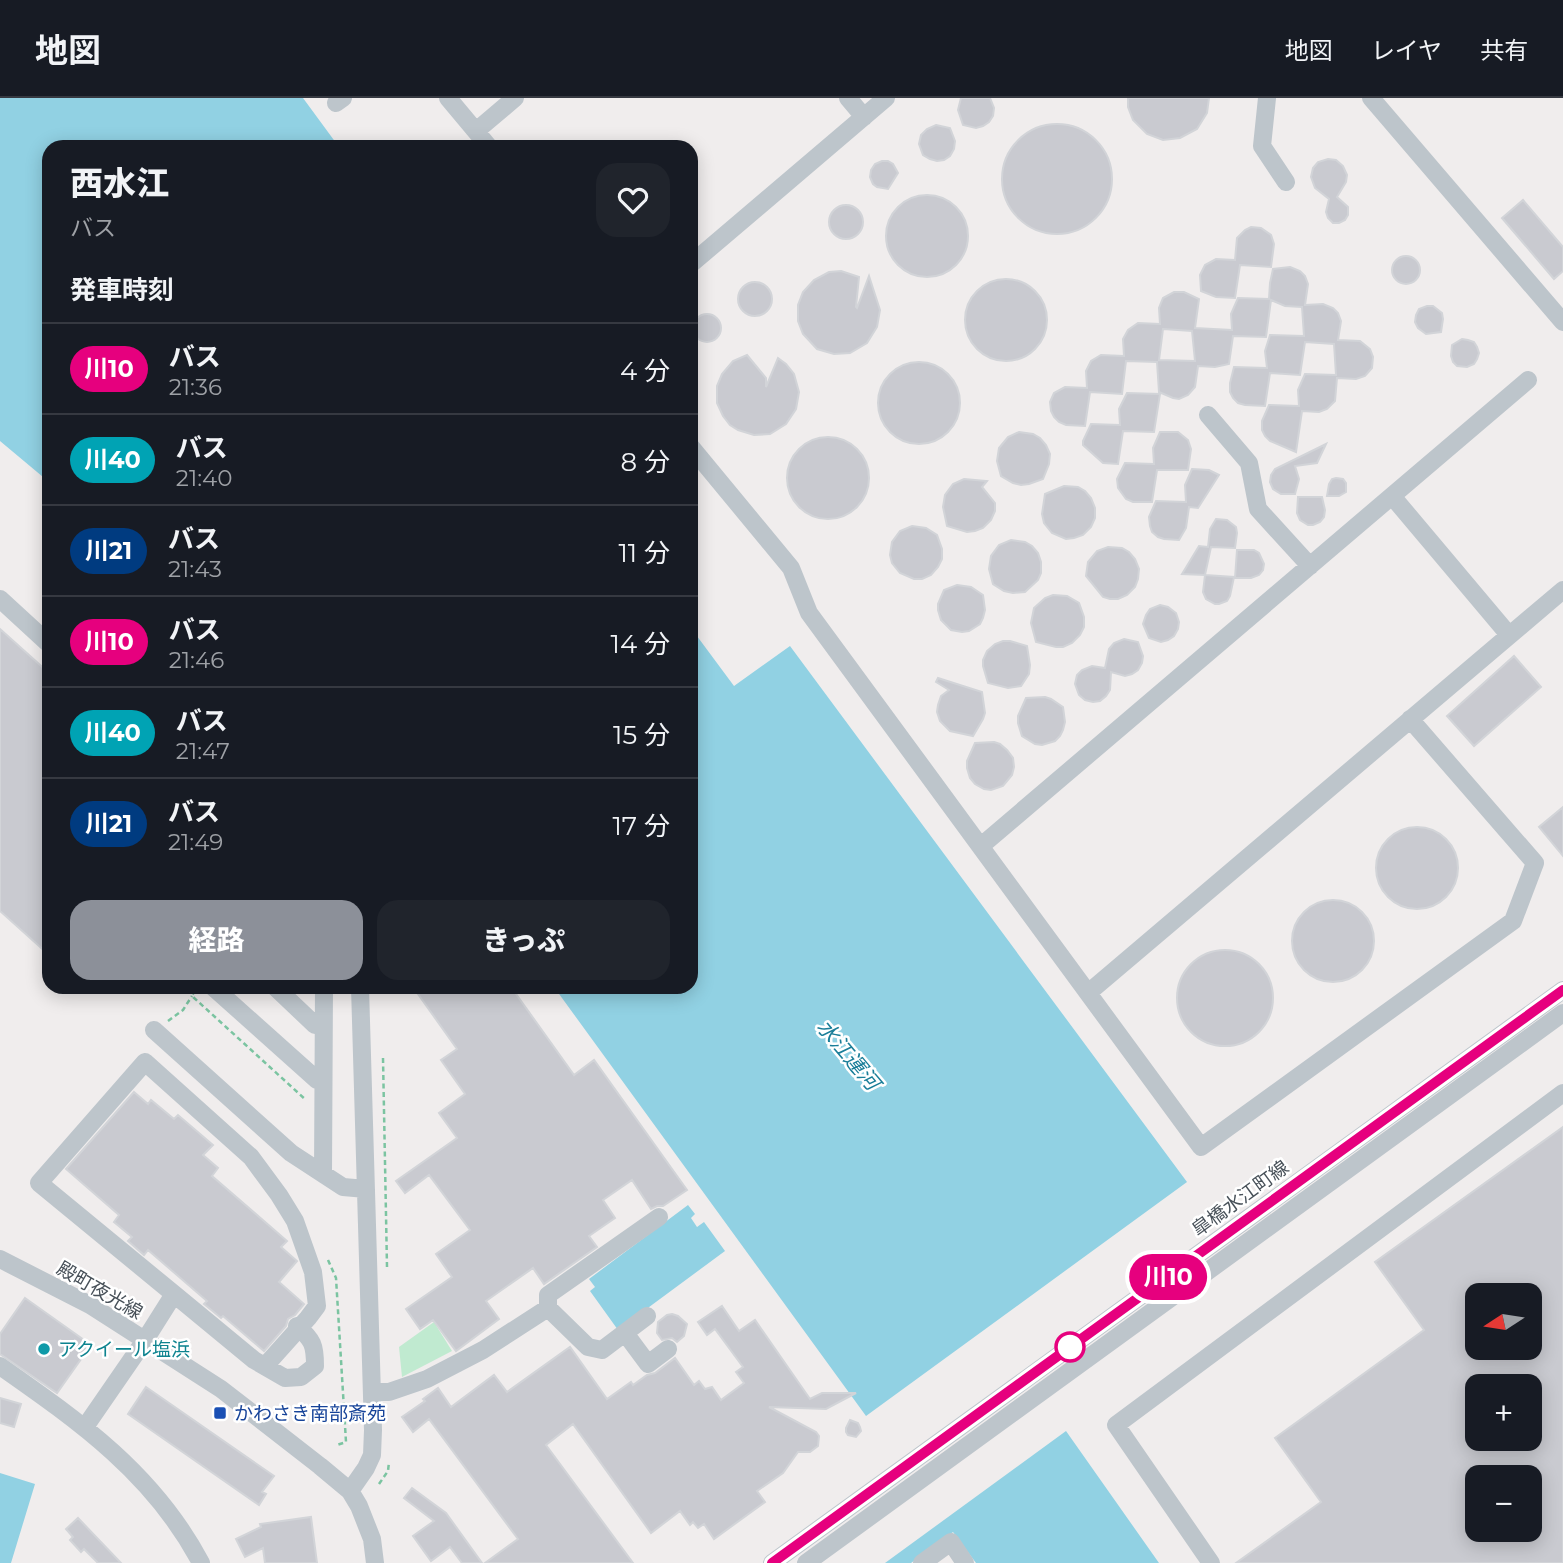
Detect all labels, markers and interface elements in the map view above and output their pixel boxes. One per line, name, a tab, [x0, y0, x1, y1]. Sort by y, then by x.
text: 地図	[35, 30, 101, 70]
text: 地図	[1285, 36, 1333, 65]
text: レイヤ	[1371, 36, 1442, 65]
text: 共有	[1480, 36, 1528, 65]
text: 西水江	[70, 163, 169, 203]
button: heart	[596, 163, 670, 237]
text: バス	[70, 214, 116, 242]
text: 発車時刻	[70, 274, 174, 306]
text: バス	[169, 341, 221, 373]
text: 川10	[84, 354, 134, 383]
text: 4 分	[620, 355, 670, 387]
text: 21:36	[169, 373, 222, 401]
text: バス	[176, 432, 228, 464]
text: 川40	[84, 445, 141, 474]
text: 8 分	[621, 446, 670, 478]
text: 21:40	[176, 464, 233, 492]
text: バス	[168, 523, 220, 555]
text: 川21	[85, 536, 132, 565]
text: 11 分	[618, 537, 670, 569]
text: 21:43	[168, 555, 222, 583]
text: バス	[169, 614, 221, 646]
text: 川10	[84, 627, 134, 656]
text: 14 分	[611, 628, 670, 660]
text: 21:46	[169, 646, 224, 674]
text: バス	[176, 705, 228, 737]
text: 川40	[84, 718, 141, 747]
text: 15 分	[613, 719, 670, 751]
text: 21:47	[176, 737, 230, 765]
text: バス	[168, 796, 220, 828]
text: 川21	[85, 809, 132, 838]
text: 17 分	[612, 810, 670, 842]
text: 21:49	[168, 828, 223, 856]
button: 経路	[70, 900, 363, 980]
button: きっぷ	[377, 900, 670, 980]
water label: 水江運河	[812, 1014, 888, 1098]
street label: 皐橋水江町線	[1187, 1156, 1293, 1241]
line badge: 川10	[1128, 1254, 1208, 1300]
street label: 殿町夜光線	[53, 1257, 147, 1324]
text: 川10	[1143, 1262, 1193, 1291]
north arrow	[1465, 1283, 1542, 1360]
map controls	[1465, 1283, 1542, 1542]
unlabelled marker	[1055, 1332, 1085, 1362]
place label: アクイール塩浜	[58, 1338, 190, 1361]
marker: アクイール塩浜	[36, 1341, 52, 1357]
button: +	[1465, 1374, 1542, 1451]
place label: かわさき南部斎苑	[234, 1402, 386, 1425]
marker: かわさき南部斎苑	[212, 1405, 228, 1421]
button: −	[1465, 1465, 1542, 1542]

